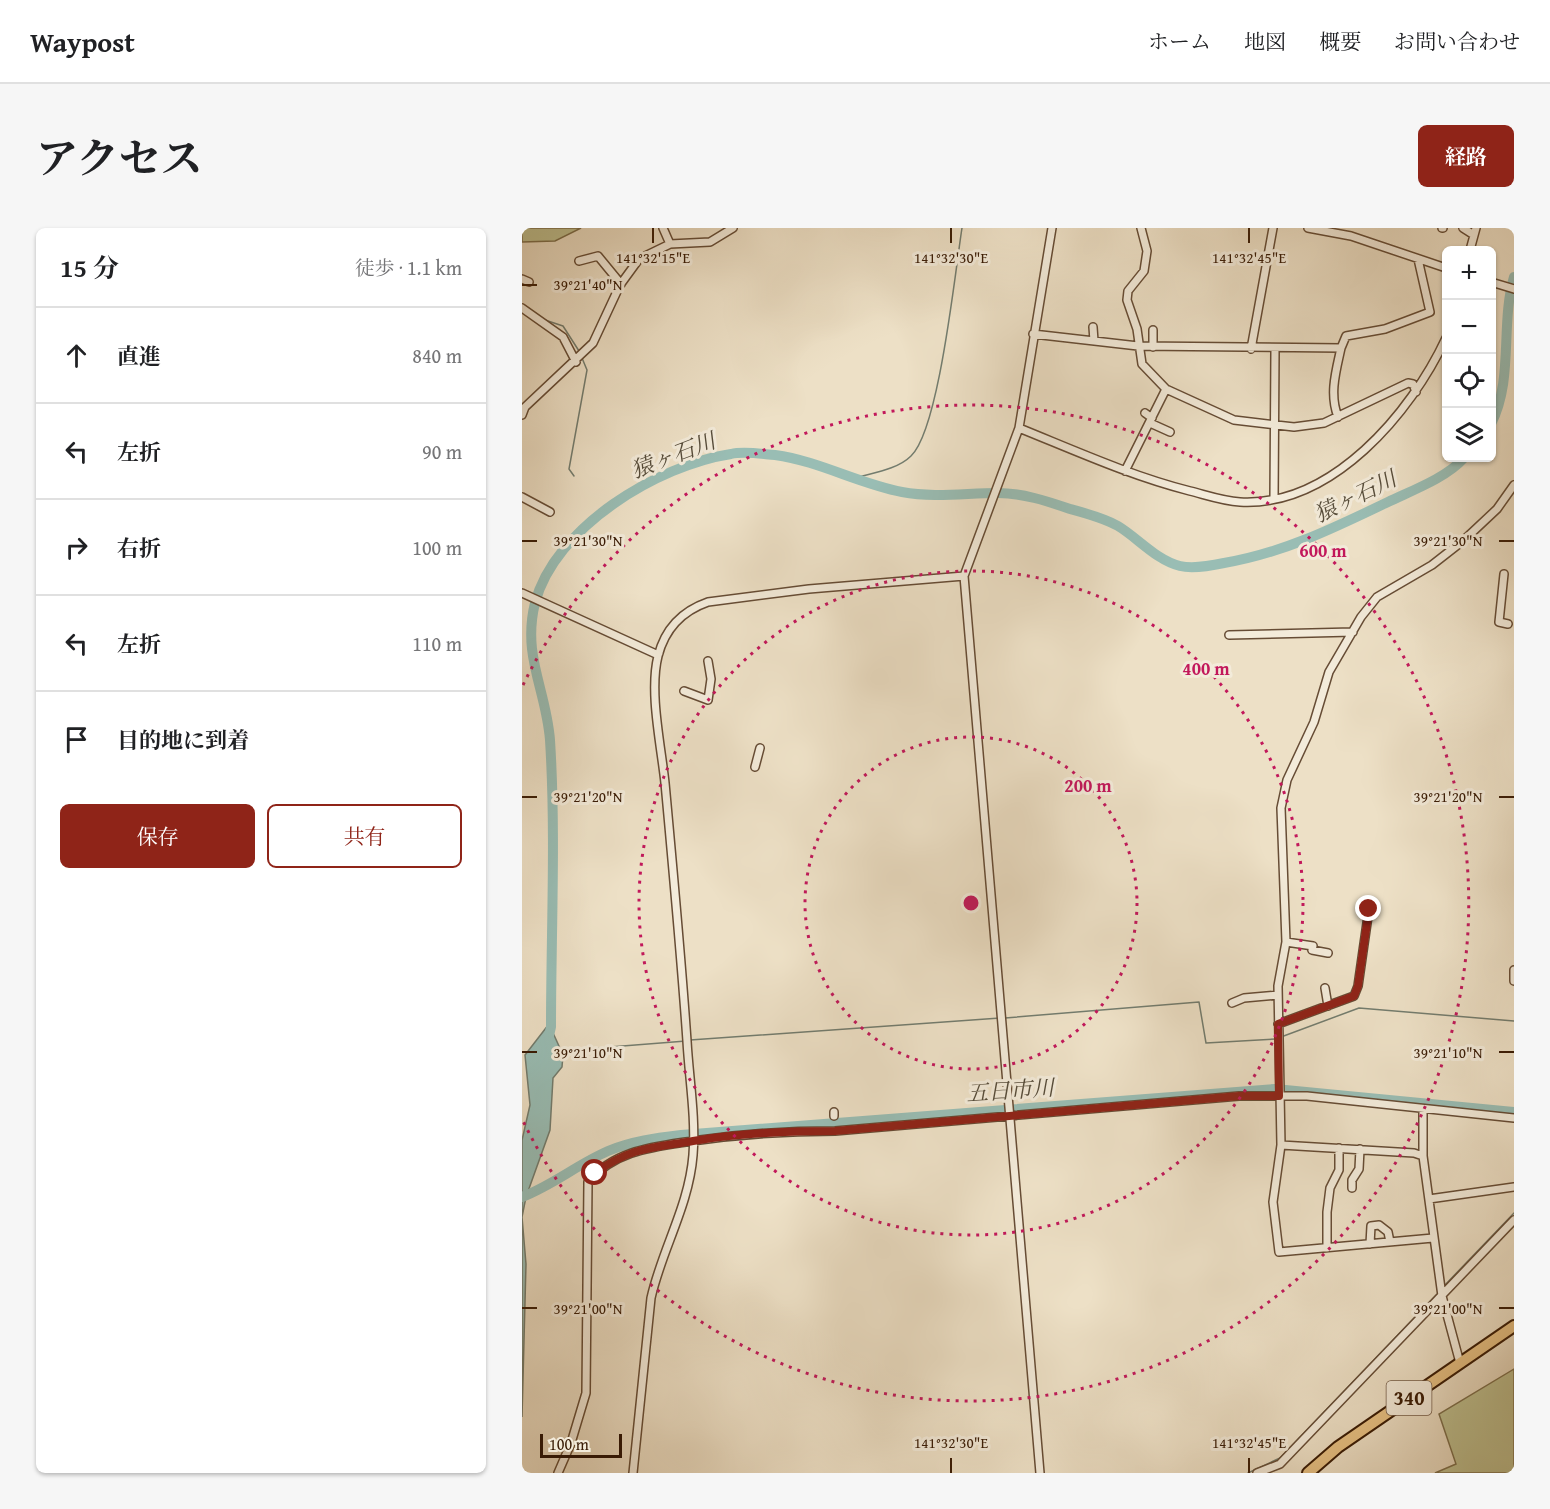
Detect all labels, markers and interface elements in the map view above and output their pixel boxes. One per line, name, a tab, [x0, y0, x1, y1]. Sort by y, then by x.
text: Waypost	[30, 21, 135, 62]
text: ホーム	[1148, 26, 1211, 57]
text: 地図	[1244, 26, 1286, 57]
text: 概要	[1319, 26, 1361, 57]
text: お問い合わせ	[1394, 26, 1520, 57]
button: 経路	[1418, 125, 1514, 187]
text: アクセス	[36, 127, 203, 188]
map controls	[1442, 246, 1496, 462]
button: +	[1442, 246, 1496, 300]
text: 141°32'15"E	[616, 247, 690, 268]
text: 141°32'30"E	[914, 247, 988, 268]
text: 141°32'45"E	[1212, 247, 1286, 268]
text: 15 分	[60, 248, 119, 287]
text: 徒歩 · 1.1 km	[355, 253, 462, 282]
text: 39°21'40"N	[554, 274, 623, 295]
button: −	[1442, 300, 1496, 354]
icon: ahead	[60, 339, 93, 372]
text: 直進	[117, 340, 161, 372]
text: 840 m	[412, 341, 462, 370]
button: locate	[1442, 354, 1496, 408]
button: layers	[1442, 408, 1496, 462]
water label: 猿ヶ石川	[626, 424, 722, 486]
icon: left	[60, 435, 93, 468]
text: 左折	[117, 436, 161, 468]
text: 90 m	[422, 437, 462, 466]
water label: 猿ヶ石川	[1308, 461, 1403, 530]
text: 39°21'30"N	[554, 530, 623, 551]
text: 39°21'30"N	[1414, 530, 1483, 551]
icon: right	[60, 531, 93, 564]
text: 右折	[117, 532, 161, 564]
text: 100 m	[412, 533, 462, 562]
text: 600 m	[1299, 537, 1347, 564]
icon: left	[60, 627, 93, 660]
text: 左折	[117, 628, 161, 660]
text: 110 m	[412, 629, 462, 658]
text: 400 m	[1182, 655, 1230, 682]
icon: arrive	[60, 723, 93, 756]
text: 目的地に到着	[117, 724, 249, 756]
text: 200 m	[1064, 772, 1112, 799]
text: 39°21'20"N	[554, 786, 623, 807]
text: 39°21'20"N	[1414, 786, 1483, 807]
button: 保存	[60, 804, 255, 868]
button: 共有	[267, 804, 462, 868]
centre of rings	[961, 893, 981, 913]
route end	[1355, 895, 1381, 921]
text: 39°21'10"N	[554, 1042, 623, 1063]
text: 39°21'10"N	[1414, 1042, 1483, 1063]
water label: 五日市川	[965, 1071, 1057, 1109]
route start	[581, 1159, 607, 1185]
text: 39°21'00"N	[554, 1298, 623, 1319]
text: 39°21'00"N	[1414, 1298, 1483, 1319]
road number: 340	[1386, 1381, 1432, 1415]
scale bar	[540, 1431, 622, 1458]
text: 100 m	[549, 1432, 589, 1456]
text: 141°32'30"E	[914, 1432, 988, 1453]
text: 141°32'45"E	[1212, 1432, 1286, 1453]

